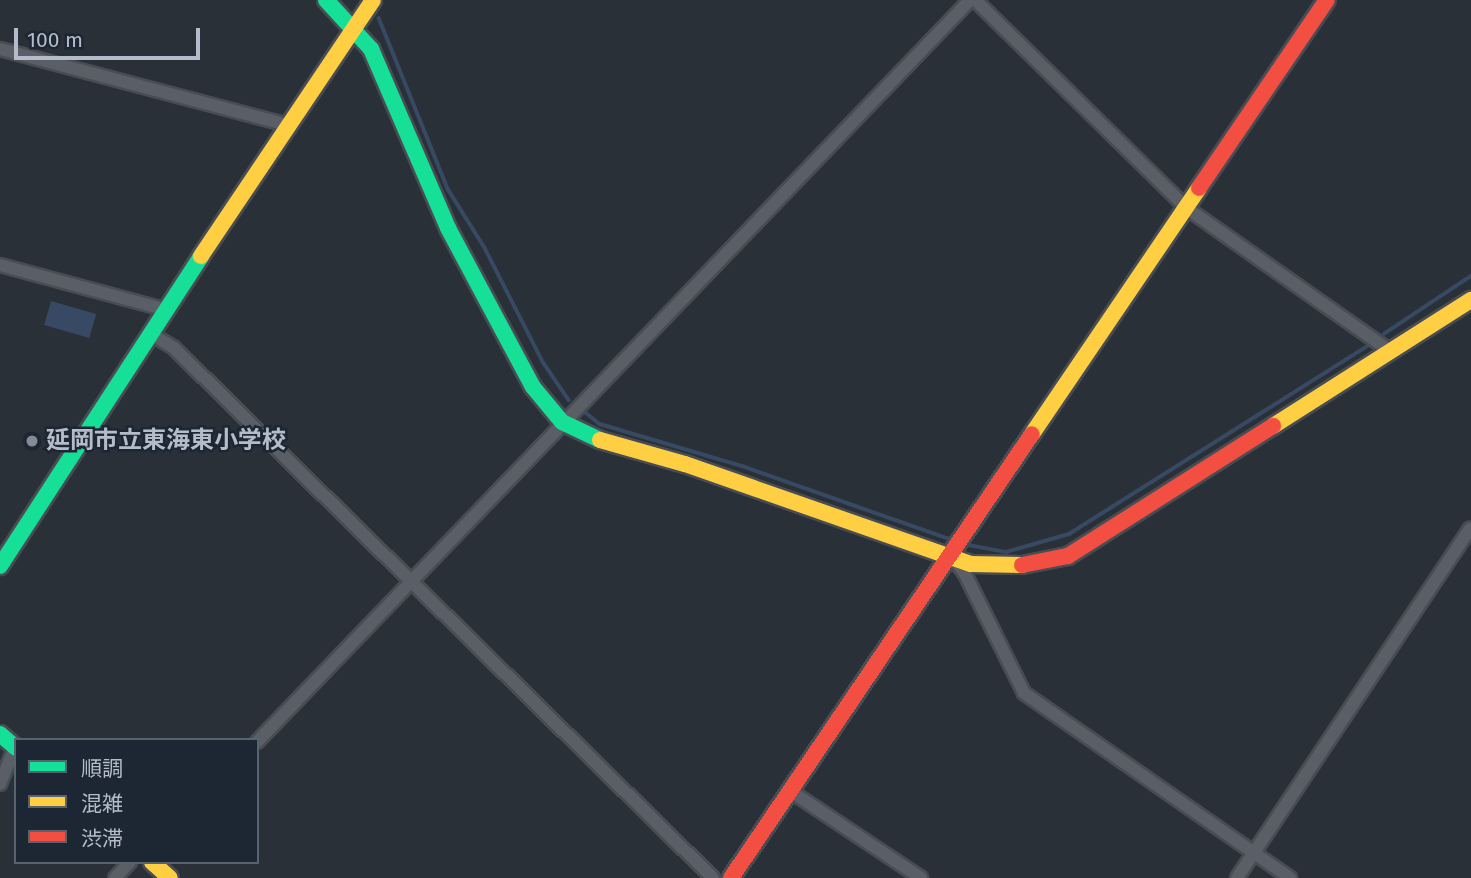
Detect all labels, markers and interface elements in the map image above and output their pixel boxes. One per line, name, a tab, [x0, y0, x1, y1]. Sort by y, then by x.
scale bar	[18, 14, 203, 58]
text: 100 m	[27, 27, 83, 53]
place label: 延岡市立東海東小学校	[46, 427, 286, 455]
marker: 延岡市立東海東小学校	[24, 433, 40, 449]
legend	[14, 738, 259, 864]
text: 順調	[81, 756, 123, 782]
text: 混雑	[81, 791, 123, 817]
text: 渋滞	[81, 826, 123, 852]

